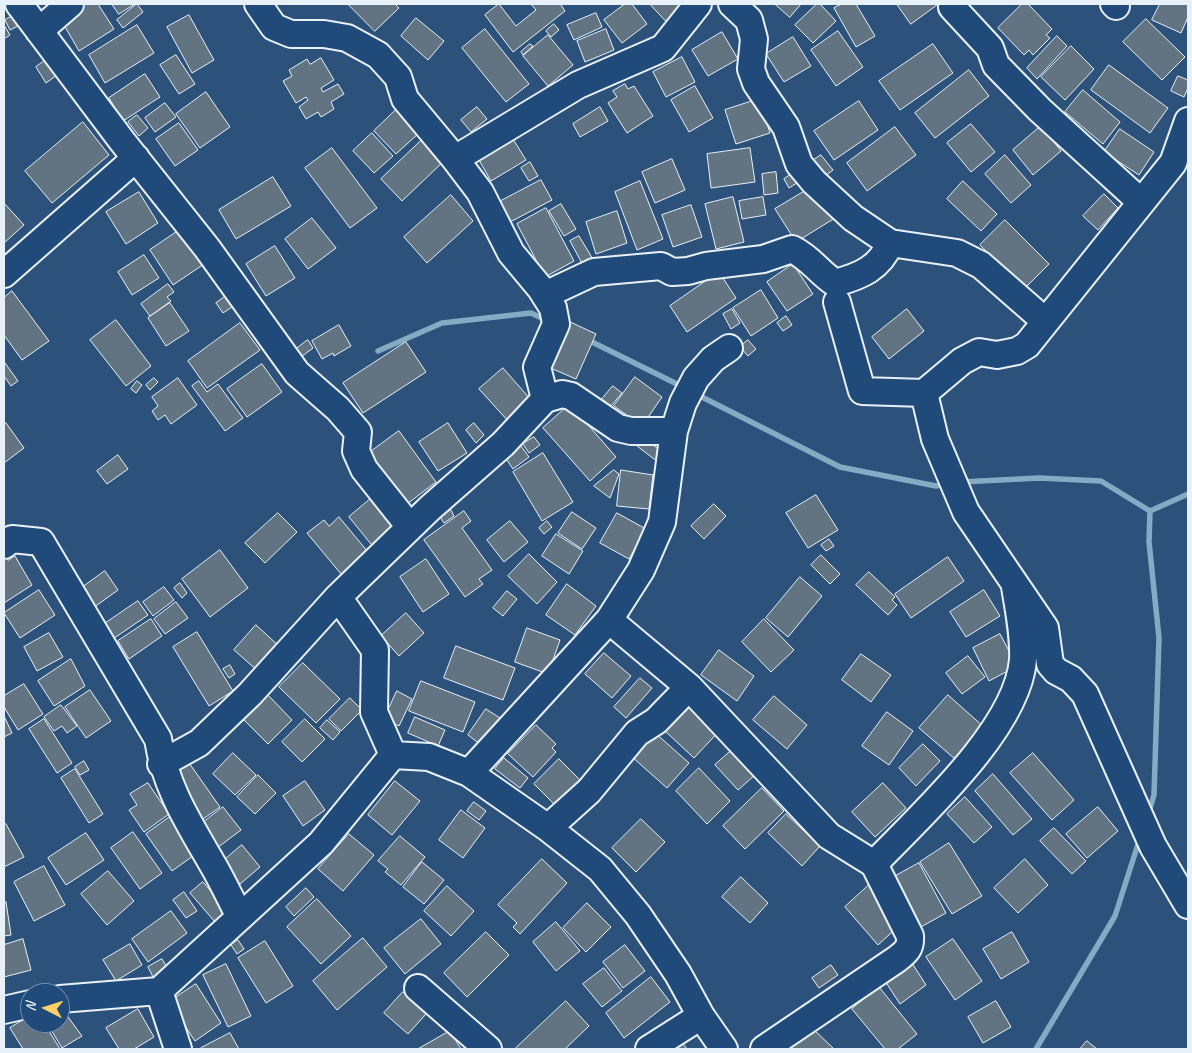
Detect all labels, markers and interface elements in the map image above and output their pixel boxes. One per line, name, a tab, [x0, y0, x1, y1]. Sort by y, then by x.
north arrow	[20, 983, 70, 1033]
text: N	[22, 1002, 39, 1012]

